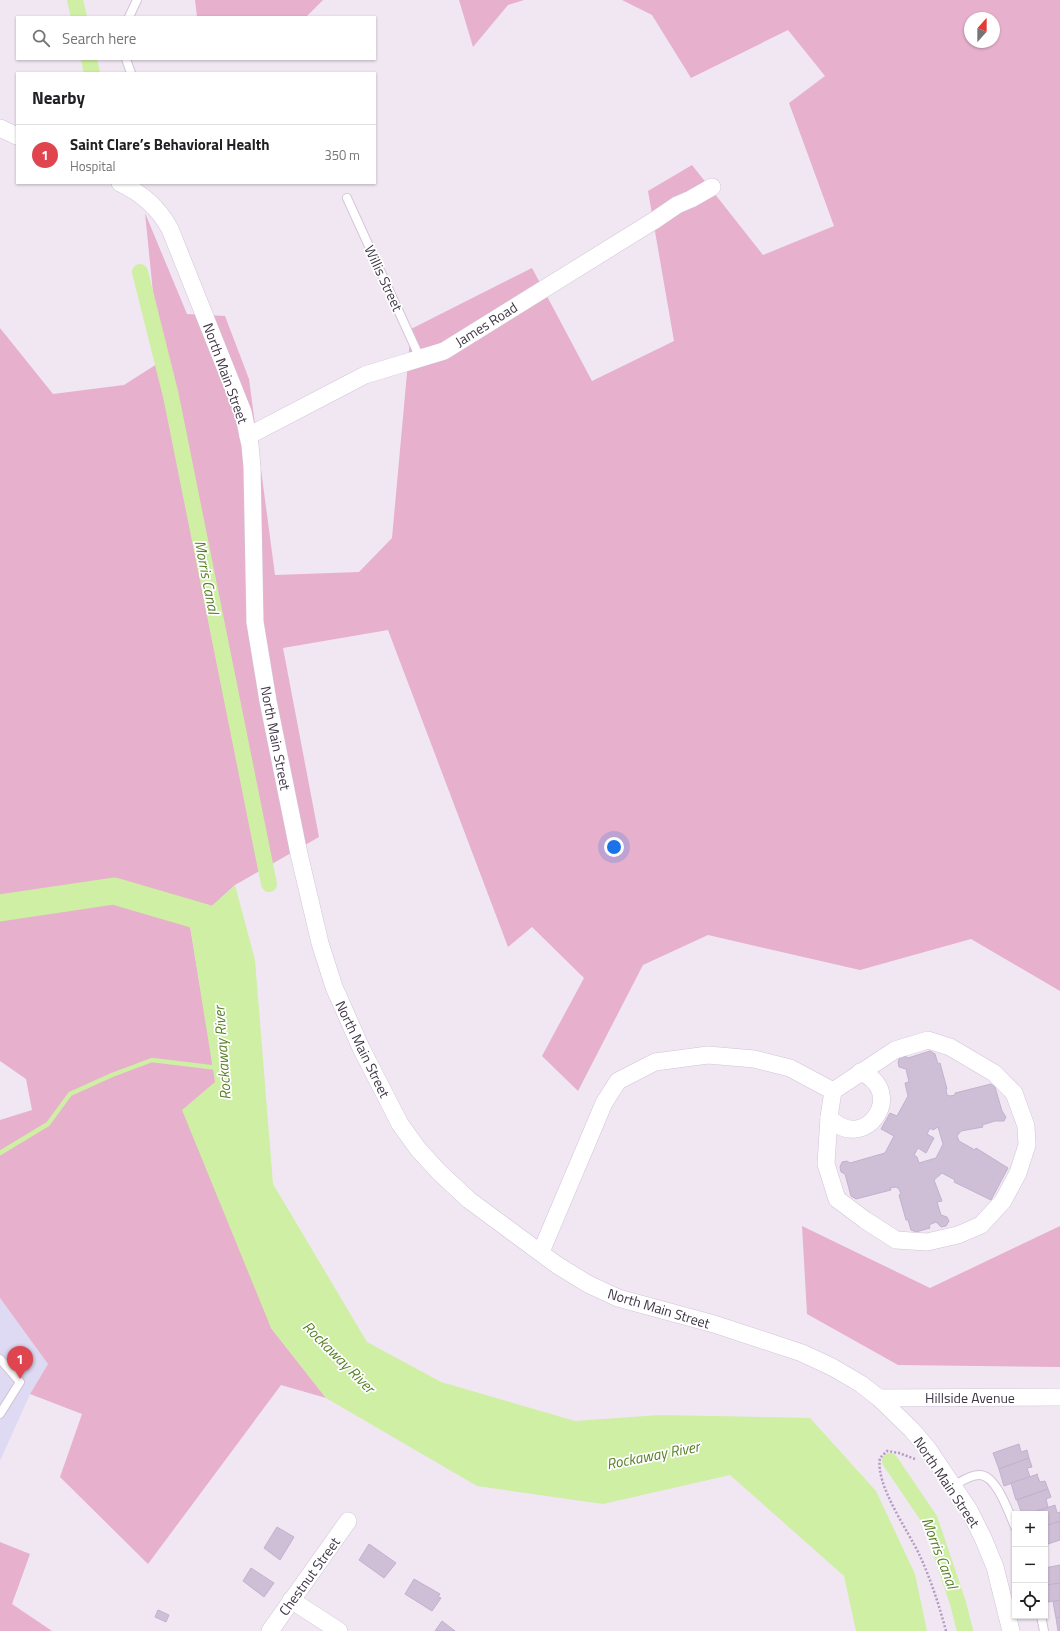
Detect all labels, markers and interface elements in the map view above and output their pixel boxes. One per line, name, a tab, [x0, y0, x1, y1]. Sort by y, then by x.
north arrow	[964, 12, 1000, 48]
search box	[16, 16, 376, 60]
icon: search	[30, 27, 52, 49]
text: Search here	[62, 27, 136, 50]
text: Nearby	[32, 85, 85, 111]
text: Saint Clare’s Behavioral Health	[70, 133, 270, 156]
text: 1	[41, 145, 49, 165]
text: 350 m	[324, 145, 360, 165]
text: Hospital	[70, 156, 115, 176]
street label: Willis Street	[360, 242, 408, 315]
street label: James Road	[451, 297, 521, 351]
street label: North Main Street	[198, 320, 254, 426]
water label: Morris Canal	[189, 538, 226, 617]
street label: North Main Street	[256, 684, 296, 792]
your location	[604, 837, 624, 857]
street label: North Main Street	[330, 997, 396, 1101]
water label: Rockaway River	[207, 1003, 237, 1101]
street label: North Main Street	[605, 1283, 713, 1334]
water label: Rockaway River	[298, 1316, 382, 1400]
pin: 1	[7, 1346, 33, 1379]
street label: Hillside Avenue	[925, 1387, 1015, 1408]
street label: North Main Street	[909, 1432, 985, 1532]
water label: Rockaway River	[605, 1434, 704, 1475]
map controls	[1012, 1511, 1048, 1619]
button: +	[1012, 1511, 1048, 1547]
water label: Morris Canal	[916, 1514, 965, 1594]
street label: Chestnut Street	[273, 1532, 345, 1620]
button: −	[1012, 1547, 1048, 1583]
button: locate	[1012, 1583, 1048, 1619]

